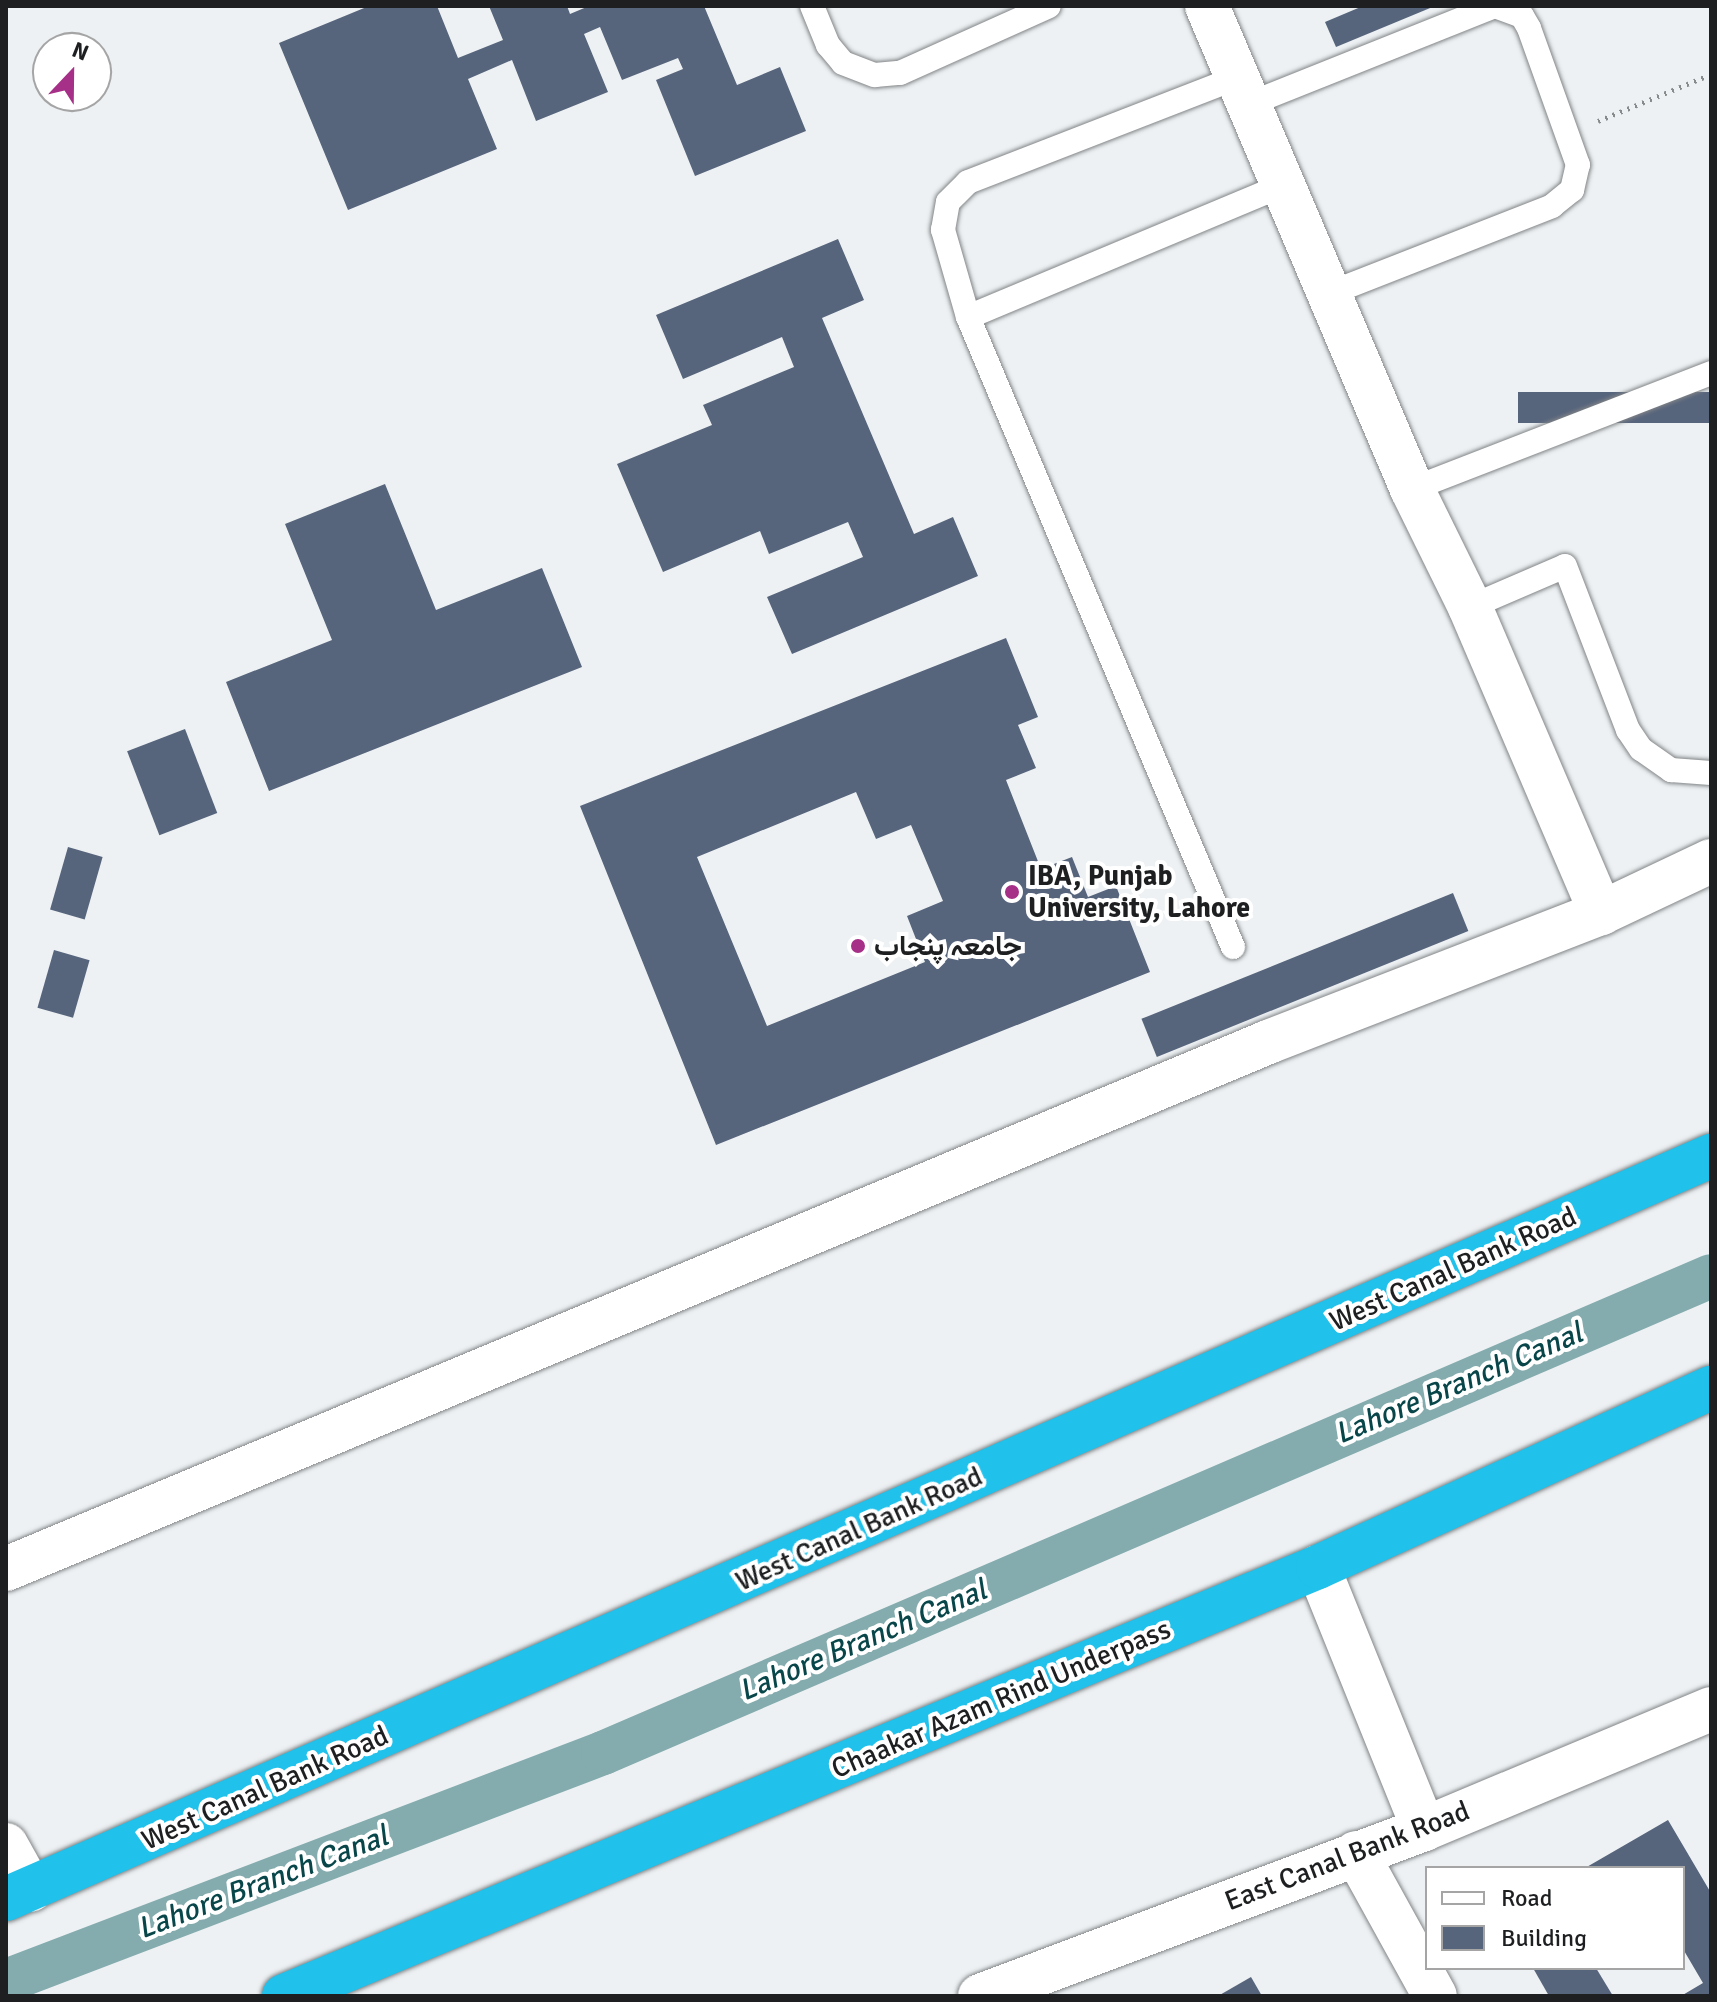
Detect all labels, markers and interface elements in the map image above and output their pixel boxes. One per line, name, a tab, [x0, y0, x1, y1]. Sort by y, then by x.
north arrow	[32, 32, 112, 112]
text: N	[68, 36, 93, 67]
place label: IBA, Punjab University, Lahore	[1028, 859, 1250, 925]
marker: IBA, Punjab University, Lahore	[1003, 883, 1021, 901]
place label: جامعہ پنجاب	[874, 929, 1022, 963]
marker: جامعہ پنجاب	[849, 937, 867, 955]
street label: West Canal Bank Road	[1325, 1200, 1581, 1338]
water label: Lahore Branch Canal	[1330, 1316, 1588, 1452]
street label: West Canal Bank Road	[731, 1460, 987, 1598]
water label: Lahore Branch Canal	[734, 1573, 992, 1709]
street label: Chaakar Azam Rind Underpass	[826, 1612, 1176, 1786]
street label: West Canal Bank Road	[137, 1719, 393, 1857]
street label: East Canal Bank Road	[1220, 1794, 1474, 1918]
water label: Lahore Branch Canal	[133, 1819, 393, 1947]
legend	[1425, 1866, 1685, 1970]
text: Road	[1501, 1883, 1552, 1913]
text: Building	[1501, 1923, 1587, 1953]

